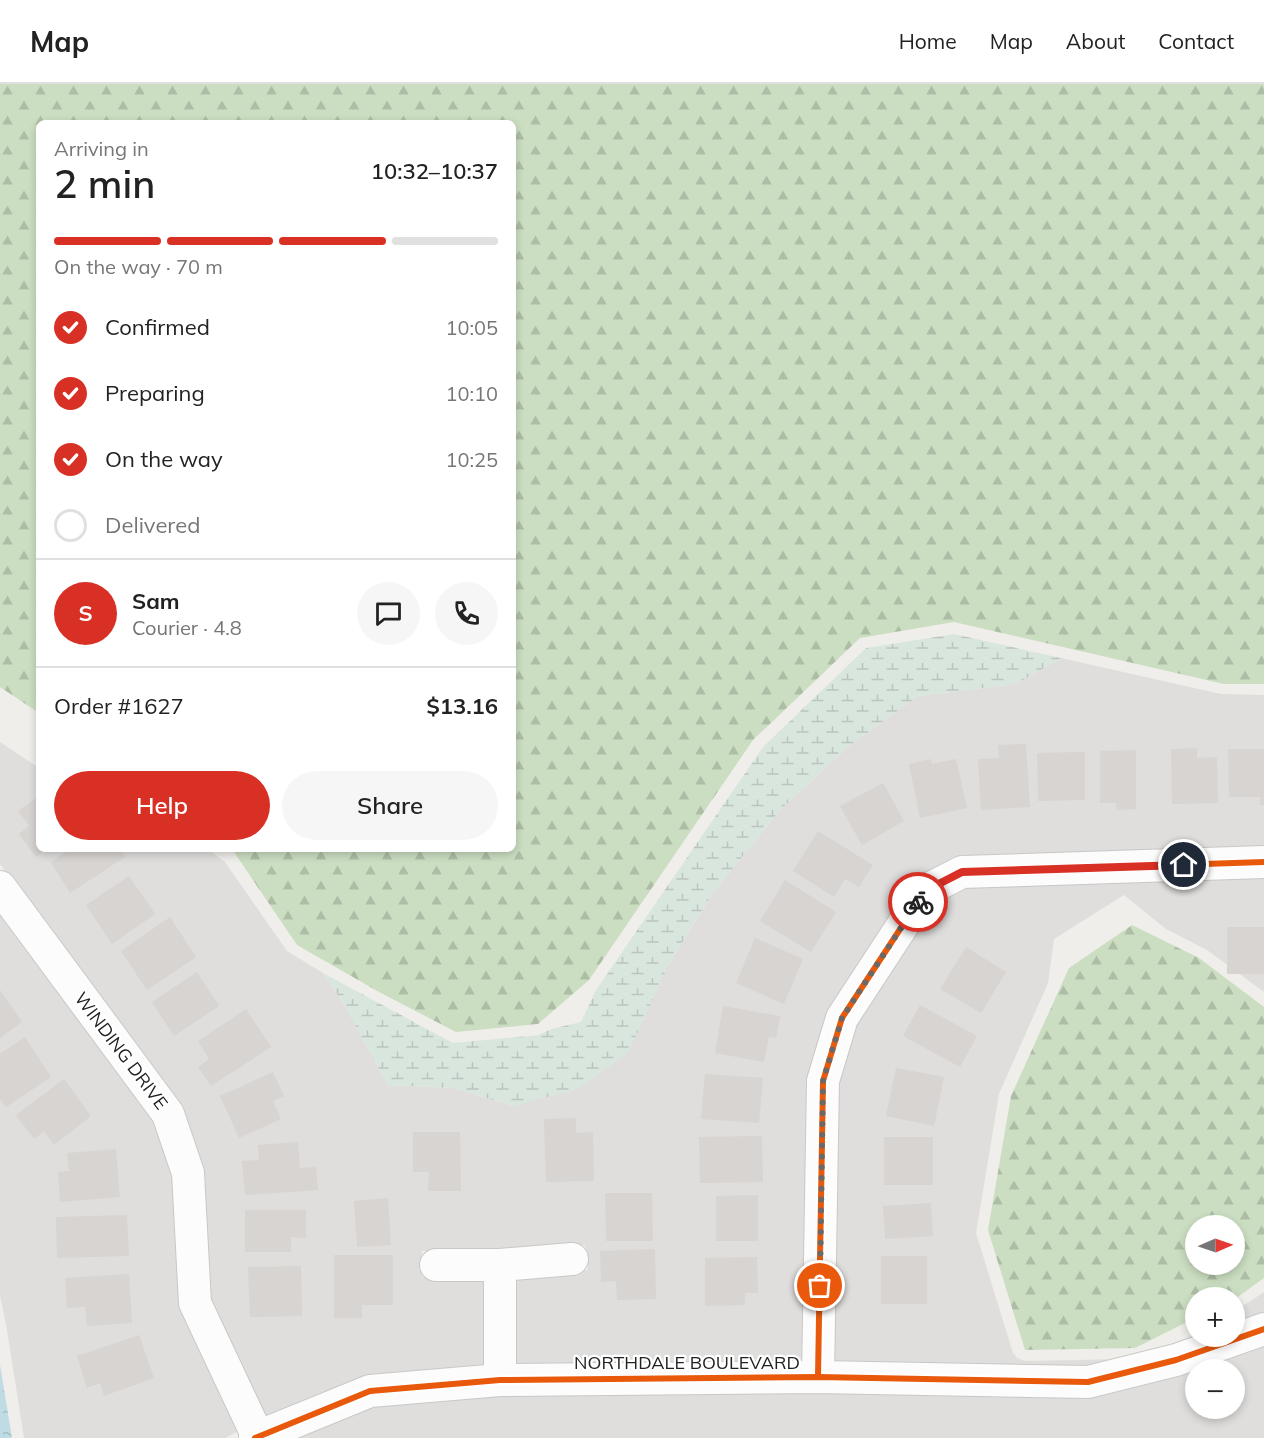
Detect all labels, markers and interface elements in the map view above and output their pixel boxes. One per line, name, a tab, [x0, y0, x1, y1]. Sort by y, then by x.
text: Map	[30, 24, 89, 59]
text: Home	[899, 28, 957, 54]
text: Map	[990, 28, 1033, 54]
text: About	[1066, 28, 1125, 54]
text: Contact	[1158, 28, 1234, 54]
text: Arriving in	[54, 136, 149, 161]
text: 10:32–10:37	[371, 157, 498, 185]
text: 2 min	[54, 159, 155, 208]
text: On the way · 70 m	[54, 254, 223, 279]
icon: check	[54, 311, 87, 344]
text: Confirmed	[105, 313, 210, 341]
text: 10:05	[445, 315, 498, 340]
icon: check	[54, 377, 87, 410]
text: Preparing	[105, 379, 205, 407]
text: 10:10	[445, 381, 498, 406]
icon: check	[54, 443, 87, 476]
text: On the way	[105, 445, 223, 473]
text: 10:25	[445, 447, 498, 472]
text: Delivered	[105, 511, 200, 539]
button: chat	[357, 582, 420, 645]
button: phone	[435, 582, 498, 645]
text: Sam	[132, 587, 180, 615]
text: S	[78, 599, 93, 627]
text: Courier · 4.8	[132, 615, 242, 640]
text: Order #1627	[54, 692, 184, 720]
text: $13.16	[427, 692, 498, 720]
button: Help	[54, 771, 270, 840]
button: Share	[282, 771, 498, 840]
pin	[1158, 839, 1209, 890]
icon: home	[1167, 848, 1200, 881]
courier	[888, 872, 948, 932]
icon: bike	[902, 886, 935, 919]
street label: WINDING DRIVE	[70, 987, 173, 1114]
north arrow	[1185, 1215, 1245, 1275]
map controls	[1185, 1215, 1245, 1419]
pin	[794, 1260, 845, 1311]
icon: bag	[803, 1269, 836, 1302]
button: +	[1185, 1287, 1245, 1347]
street label: NORTHDALE BOULEVARD	[574, 1351, 800, 1374]
button: −	[1185, 1359, 1245, 1419]

